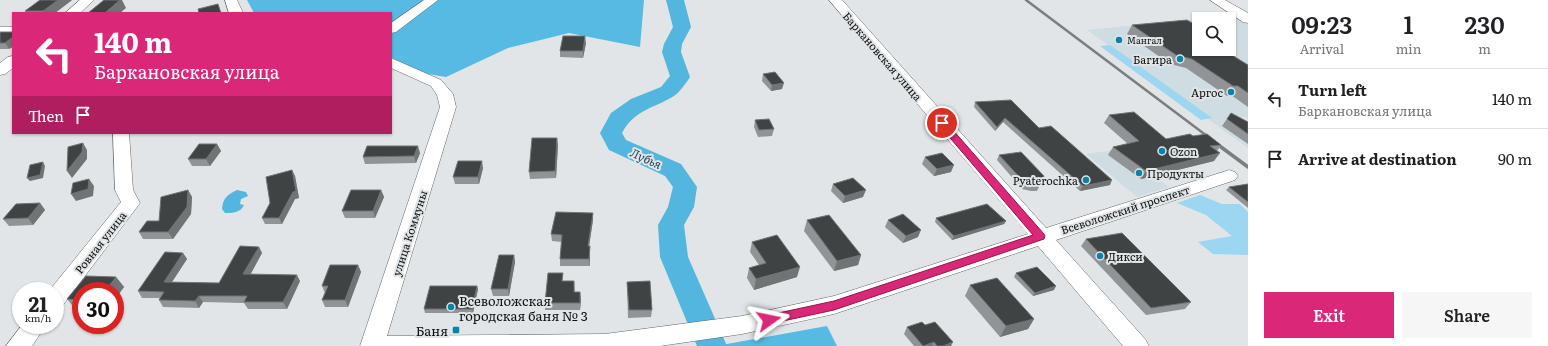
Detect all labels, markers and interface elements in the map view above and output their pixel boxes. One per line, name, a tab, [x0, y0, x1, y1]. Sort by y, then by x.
text: 09:23	[1291, 6, 1353, 41]
text: 1	[1404, 6, 1413, 41]
text: 230	[1465, 6, 1505, 41]
street label: Баркановская улица	[840, 8, 926, 104]
map controls	[1192, 12, 1236, 56]
button: search	[1192, 12, 1236, 56]
text: 140 m	[94, 20, 172, 62]
icon: left	[28, 28, 80, 80]
place label: Мангал	[1127, 33, 1162, 47]
marker: Мангал	[1114, 35, 1124, 45]
text: Arrival	[1300, 39, 1344, 58]
text: min	[1396, 39, 1421, 58]
text: m	[1478, 39, 1491, 58]
place label: Багира	[1133, 51, 1172, 67]
marker: Багира	[1175, 54, 1185, 64]
text: Баркановская улица	[94, 58, 279, 85]
text: Turn left	[1298, 78, 1367, 101]
place label: Аргос	[1191, 84, 1224, 100]
marker: Аргос	[1226, 87, 1236, 97]
text: 140 m	[1492, 87, 1532, 110]
icon: left	[1264, 88, 1286, 110]
text: Баркановская улица	[1298, 101, 1432, 120]
text: Then	[28, 104, 64, 127]
icon: arrive	[72, 104, 94, 126]
pin	[925, 106, 959, 140]
icon: arrive	[931, 112, 953, 134]
water label: Лубья	[627, 143, 665, 173]
place label: Ozon	[1170, 143, 1197, 159]
marker: Ozon	[1157, 146, 1167, 156]
text: Arrive at destination	[1298, 147, 1457, 170]
text: 90 m	[1498, 147, 1532, 170]
icon: arrive	[1264, 148, 1286, 170]
place label: Продукты	[1147, 165, 1204, 181]
marker: Продукты	[1134, 168, 1144, 178]
place label: Pyaterochka	[1013, 172, 1078, 188]
marker: Pyaterochka	[1081, 175, 1091, 185]
street label: Всеволожский проспект	[1058, 180, 1192, 237]
street label: улица Коммуны	[388, 188, 430, 278]
street label: Ровная улица	[71, 207, 129, 276]
place label: Дикси	[1108, 248, 1143, 264]
marker: Дикси	[1095, 251, 1105, 261]
speed limit sign: 30	[72, 282, 124, 334]
text: 21	[28, 288, 48, 318]
place label: Всеволожская городская баня № 3	[459, 291, 588, 325]
button: Exit	[1264, 292, 1394, 338]
button: Share	[1402, 292, 1532, 338]
position arrow	[748, 299, 790, 341]
marker: Всеволожская городская баня № 3	[446, 302, 456, 312]
text: km/h	[25, 310, 51, 325]
place label: Баня	[416, 321, 448, 340]
marker: Баня	[451, 325, 461, 335]

